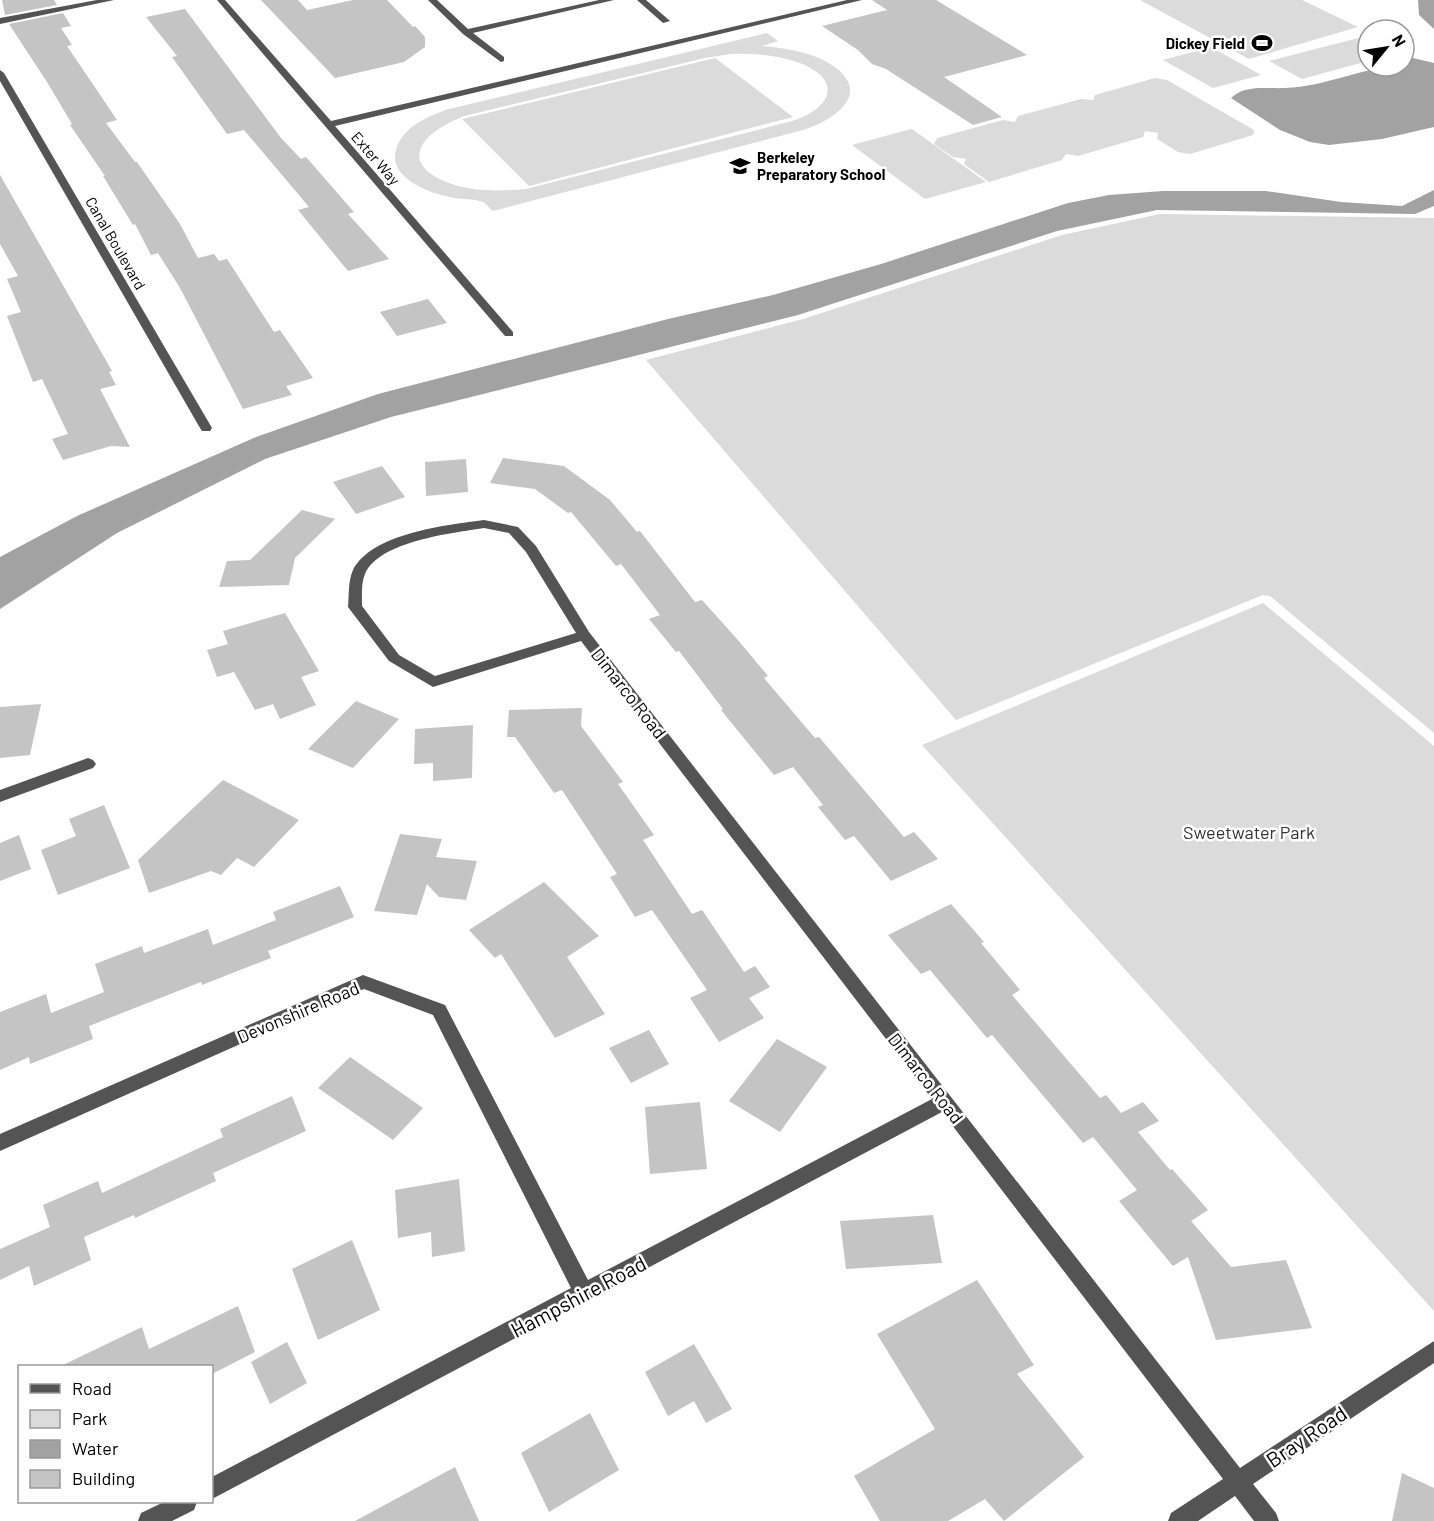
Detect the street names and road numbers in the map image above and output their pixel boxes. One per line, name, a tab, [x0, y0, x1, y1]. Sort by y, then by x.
street label: Exter Way	[348, 128, 404, 188]
street label: Canal Boulevard	[82, 193, 150, 293]
street label: Dimarco Road	[587, 643, 671, 743]
street label: Devonshire Road	[234, 976, 362, 1048]
street label: Dimarco Road	[884, 1028, 968, 1128]
street label: Hampshire Road	[506, 1250, 650, 1342]
street label: Bray Road	[1261, 1400, 1351, 1472]

